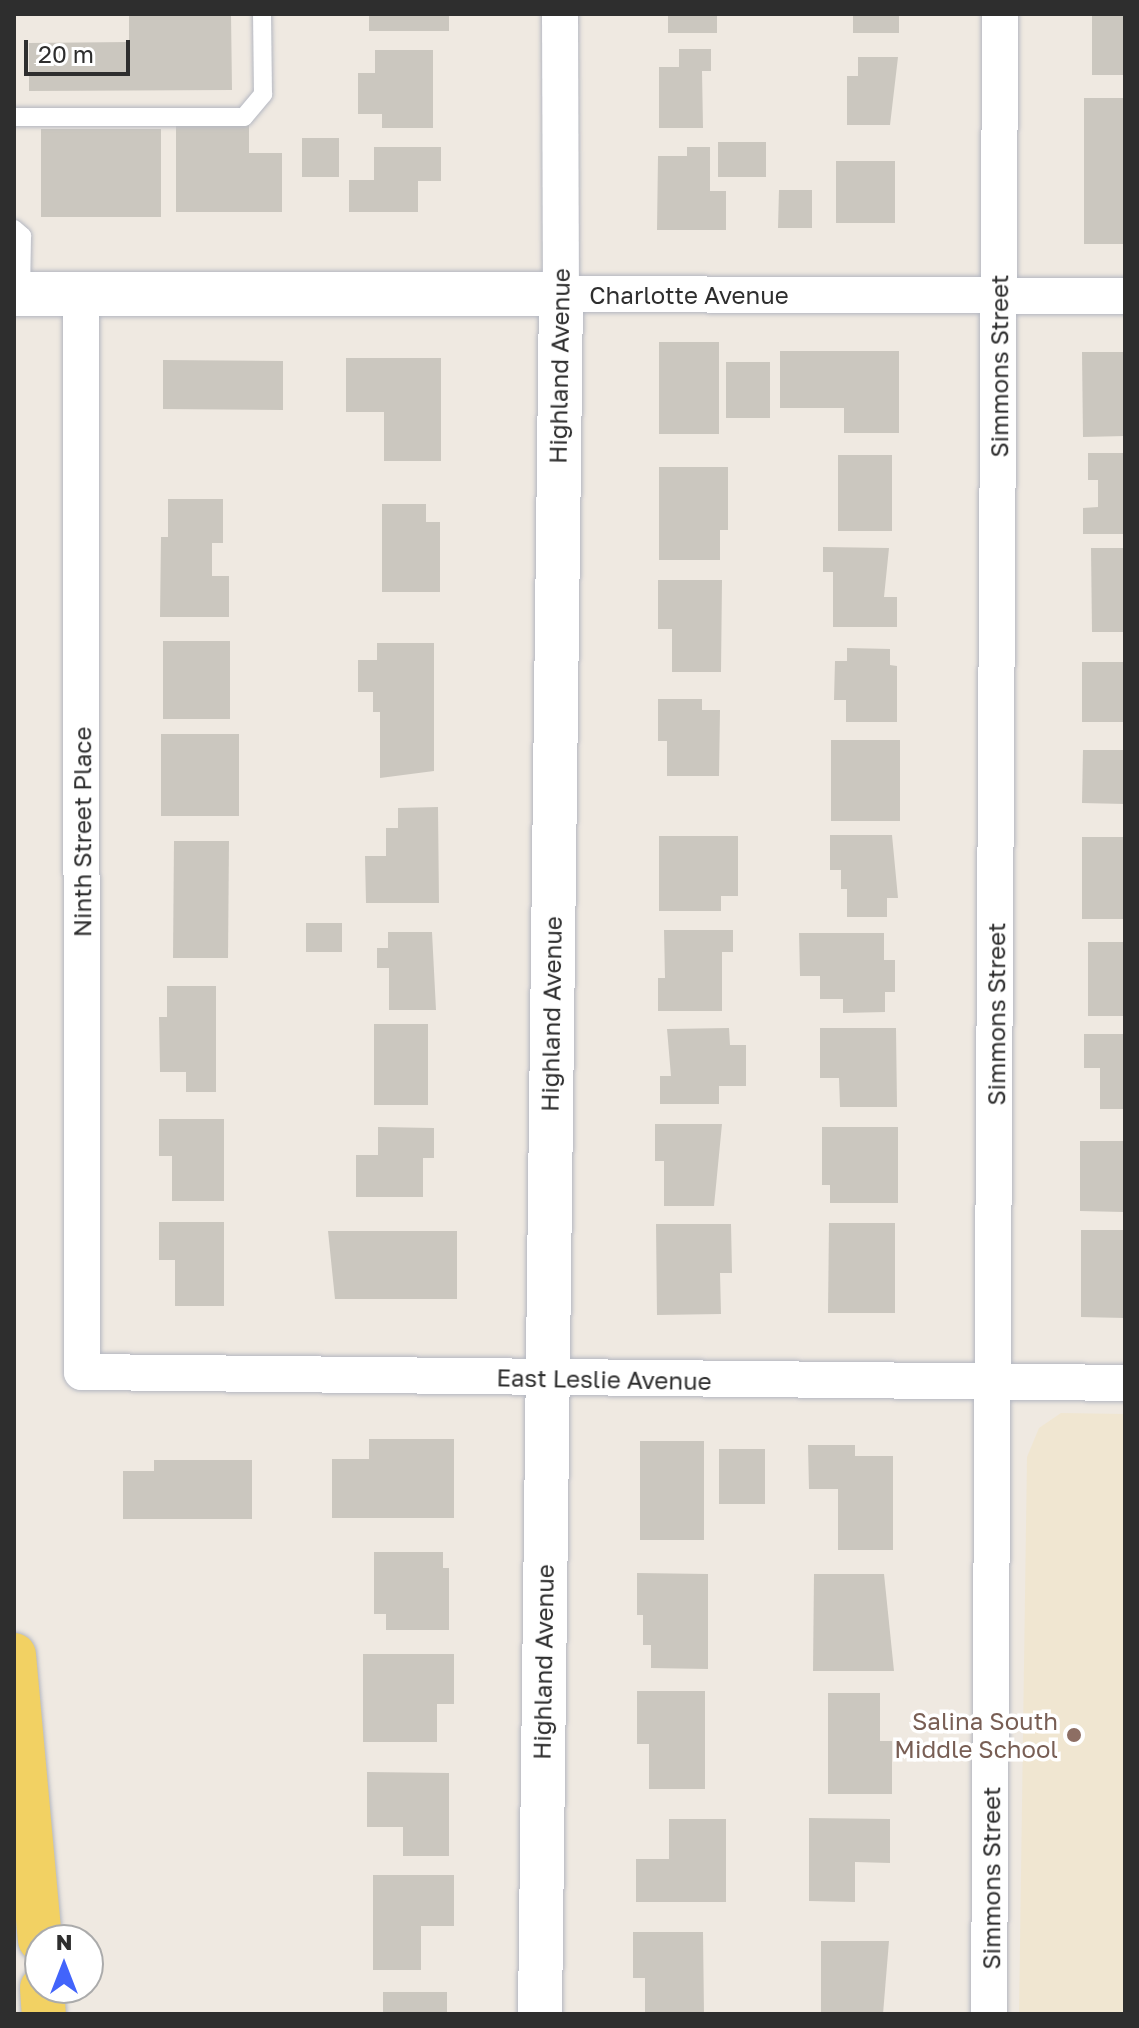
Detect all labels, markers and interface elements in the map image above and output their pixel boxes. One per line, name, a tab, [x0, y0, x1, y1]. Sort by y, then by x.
scale bar	[28, 24, 134, 74]
text: 20 m	[38, 39, 94, 68]
street label: Highland Avenue	[543, 268, 575, 464]
street label: Simmons Street	[985, 274, 1013, 458]
street label: Charlotte Avenue	[589, 281, 789, 309]
street label: Ninth Street Place	[68, 727, 96, 937]
street label: Highland Avenue	[535, 916, 567, 1112]
street label: Simmons Street	[982, 922, 1010, 1106]
street label: East Leslie Avenue	[496, 1363, 712, 1395]
street label: Highland Avenue	[527, 1564, 559, 1760]
place label: Salina South Middle School	[894, 1707, 1058, 1763]
marker: Salina South Middle School	[1065, 1726, 1083, 1744]
street label: Simmons Street	[977, 1786, 1005, 1970]
north arrow	[24, 1924, 104, 2004]
text: N	[56, 1928, 72, 1955]

